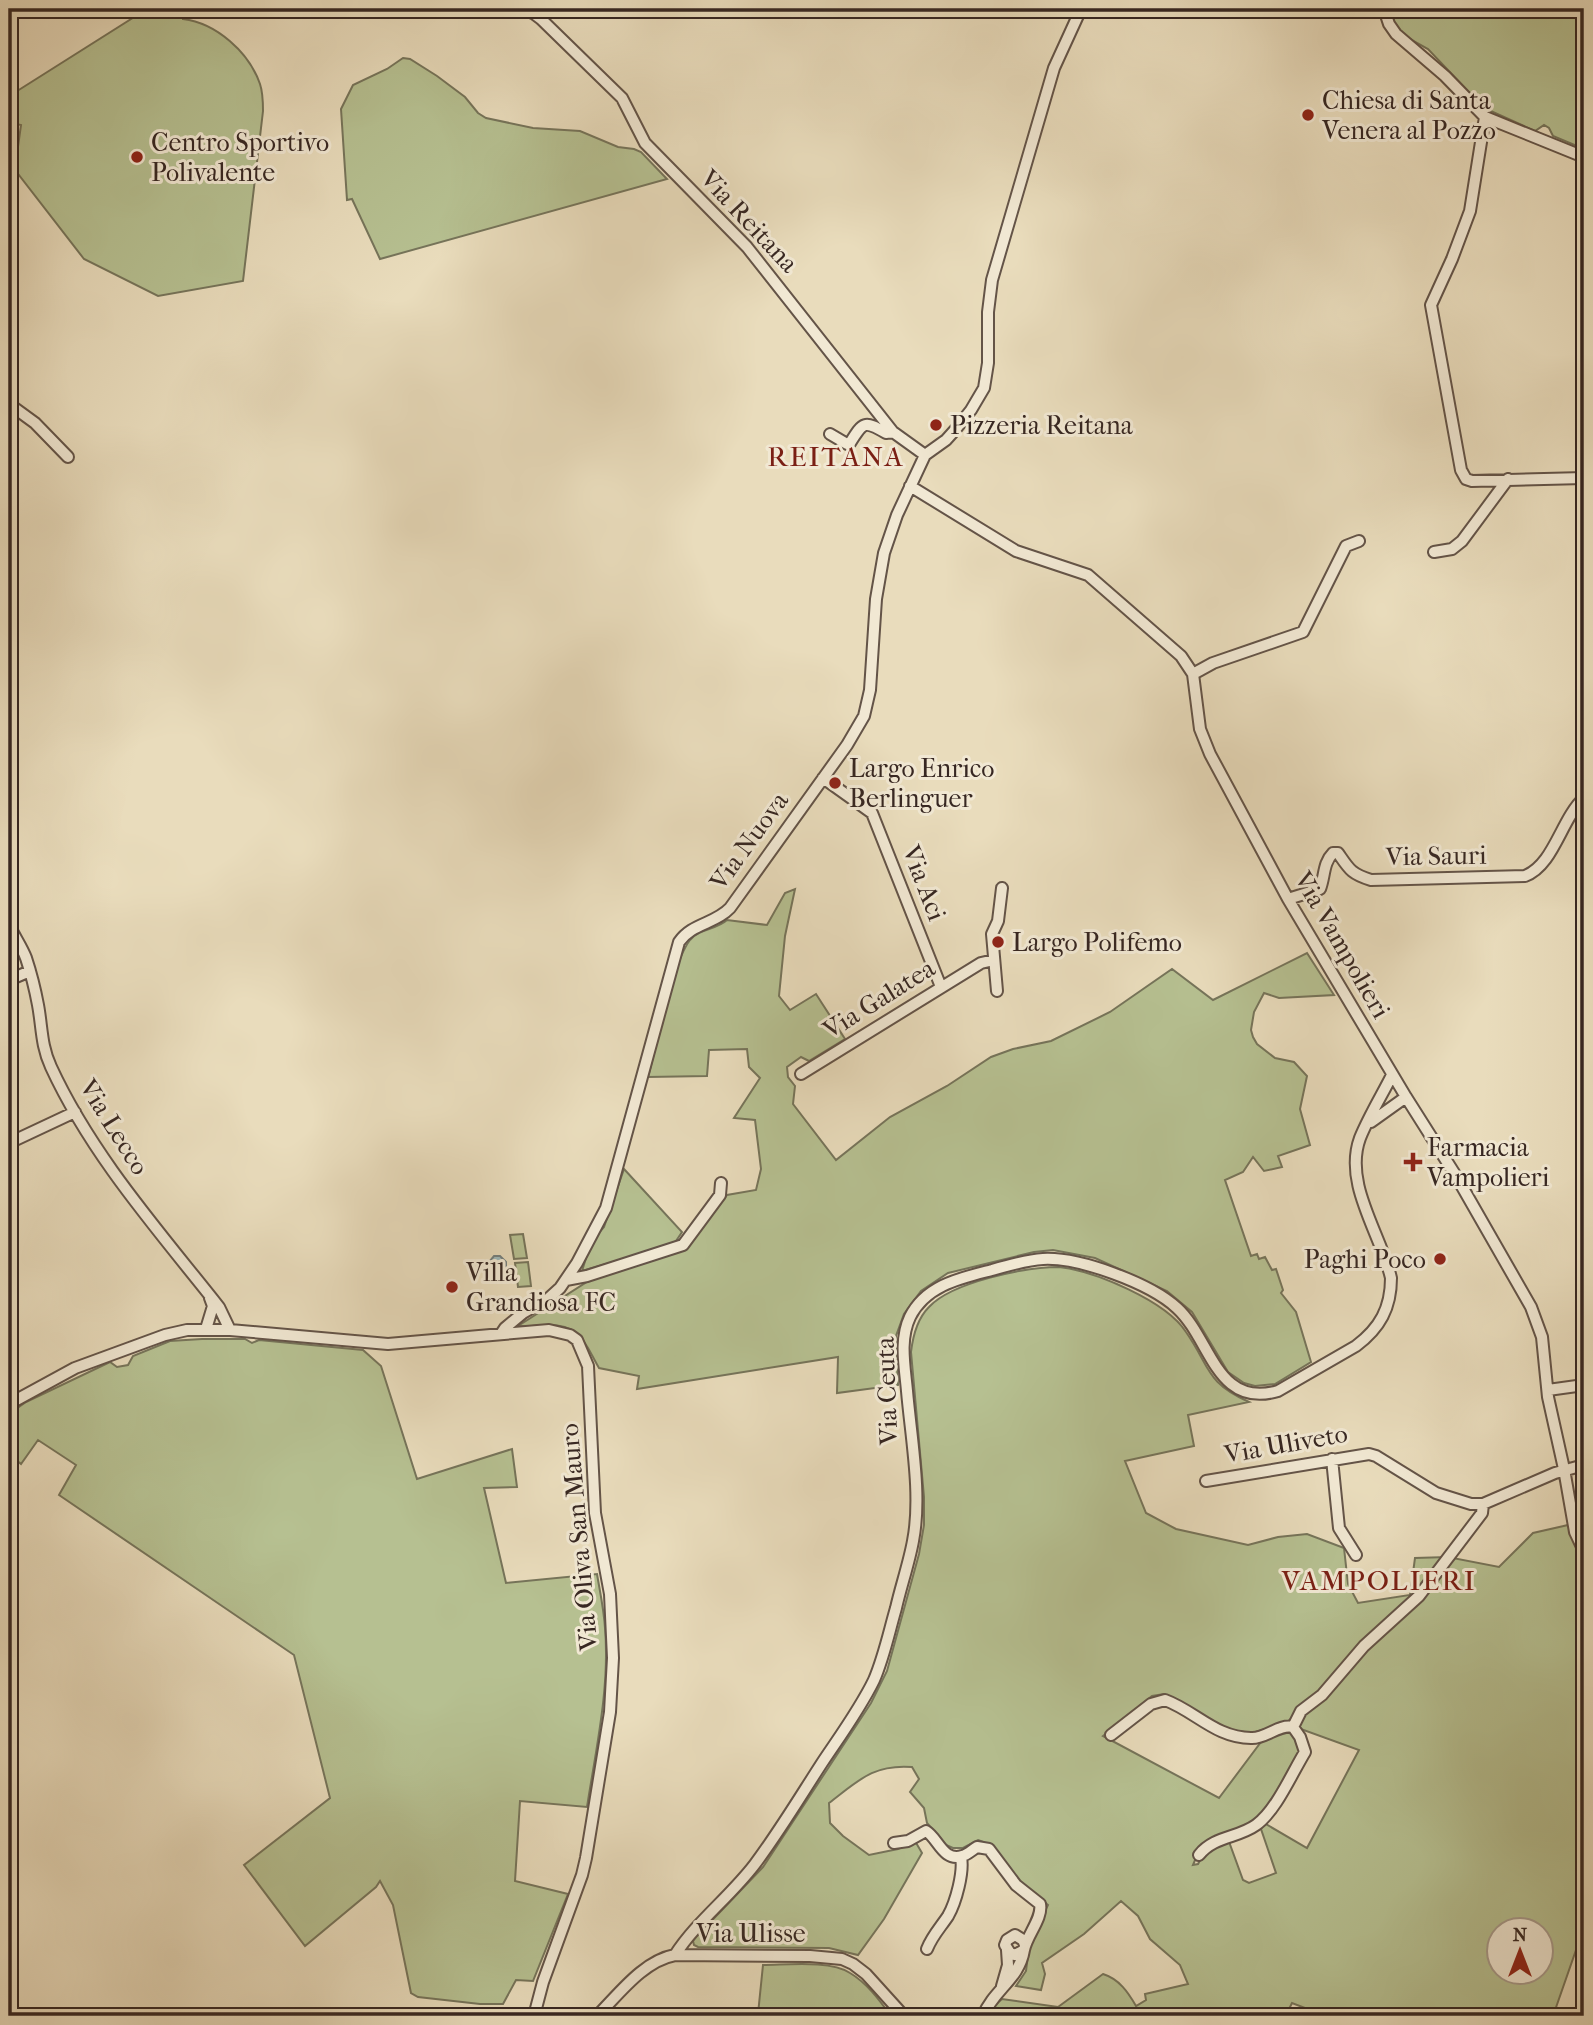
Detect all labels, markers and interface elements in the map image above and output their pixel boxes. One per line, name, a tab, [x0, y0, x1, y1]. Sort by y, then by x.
place label: Chiesa di Santa Venera al Pozzo	[1321, 85, 1496, 146]
marker: Chiesa di Santa Venera al Pozzo	[1300, 107, 1316, 123]
place label: Centro Sportivo Polivalente	[151, 127, 329, 188]
marker: Centro Sportivo Polivalente	[129, 149, 145, 165]
street label: Via Reitana	[693, 162, 805, 280]
place label: Pizzeria Reitana	[950, 410, 1134, 441]
marker: Pizzeria Reitana	[928, 417, 944, 433]
district label: REITANA	[767, 440, 905, 473]
place label: Largo Enrico Berlinguer	[849, 753, 995, 814]
marker: Largo Enrico Berlinguer	[827, 775, 843, 791]
street label: Via Nuova	[703, 785, 795, 897]
street label: Via Aci	[895, 840, 953, 925]
street label: Via Sauri	[1384, 840, 1487, 872]
street label: Via Vampolieri	[1287, 865, 1397, 1024]
place label: Largo Polifemo	[1012, 927, 1182, 958]
marker: Largo Polifemo	[990, 934, 1006, 950]
street label: Via Galatea	[817, 952, 941, 1046]
street label: Via Lecco	[72, 1073, 155, 1181]
place label: Farmacia Vampolieri	[1426, 1132, 1550, 1193]
marker: Farmacia Vampolieri	[1405, 1154, 1421, 1170]
place label: Paghi Poco	[1304, 1244, 1426, 1275]
marker: Paghi Poco	[1432, 1251, 1448, 1267]
place label: Villa Grandiosa FC	[465, 1257, 616, 1318]
marker: Villa Grandiosa FC	[444, 1279, 460, 1295]
street label: Via Ceuta	[870, 1335, 904, 1447]
street label: Via Uliveto	[1221, 1418, 1350, 1470]
street label: Via Oliva San Mauro	[554, 1422, 604, 1653]
district label: VAMPOLIERI	[1280, 1564, 1477, 1597]
north arrow	[1484, 1916, 1554, 1986]
street label: Via Ulisse	[695, 1918, 806, 1949]
text: N	[1513, 1924, 1528, 1946]

